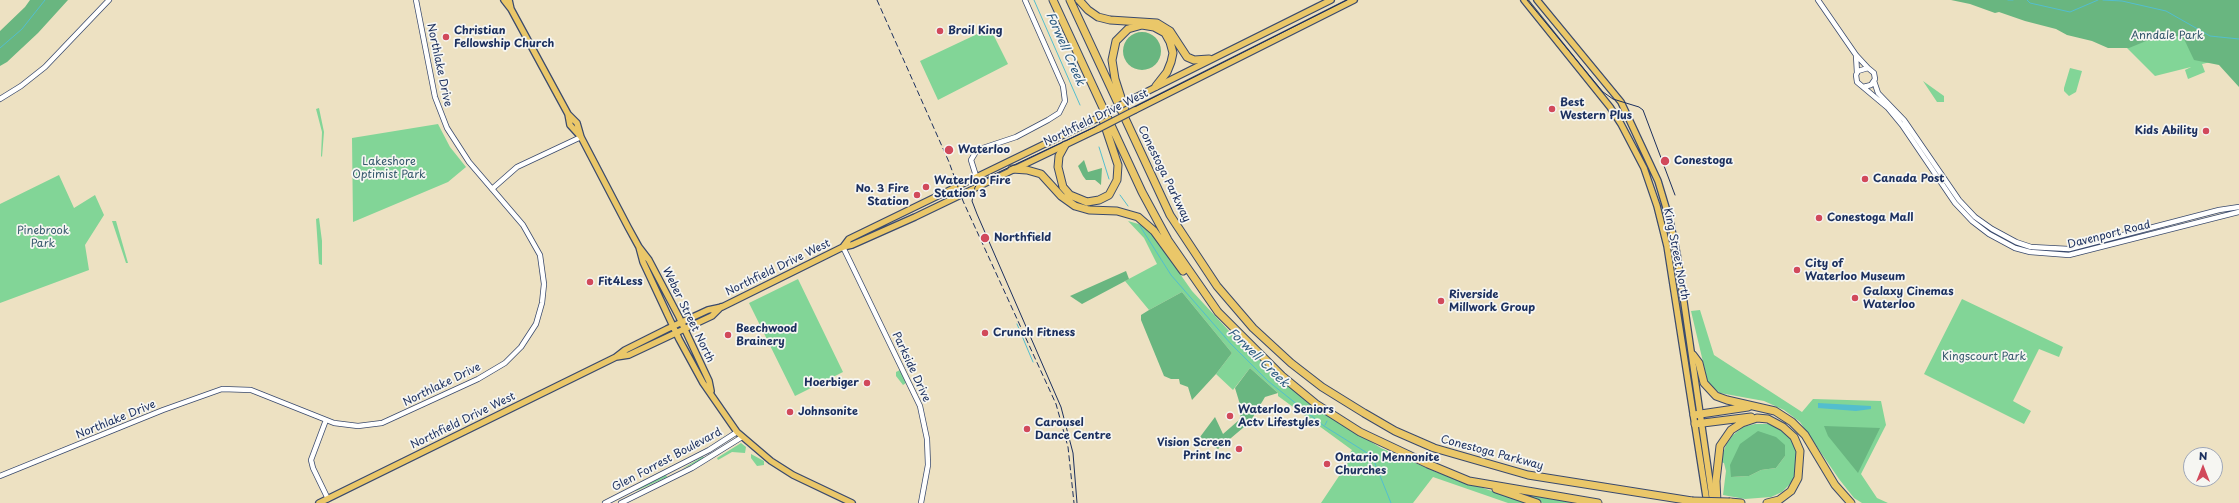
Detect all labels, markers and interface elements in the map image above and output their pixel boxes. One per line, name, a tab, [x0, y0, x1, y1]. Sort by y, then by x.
water label: Forwell Creek	[1042, 10, 1088, 88]
street label: Northlake Drive	[424, 22, 454, 108]
place label: Christian Fellowship Church	[454, 24, 554, 50]
place label: Broil King	[948, 24, 1002, 38]
marker: Broil King	[935, 26, 945, 36]
park label: Anndale Park	[2131, 29, 2203, 43]
marker: Christian Fellowship Church	[441, 32, 451, 42]
street label: Northfield Drive West	[1042, 87, 1150, 149]
place label: Best Western Plus	[1560, 96, 1632, 122]
marker: Best Western Plus	[1547, 104, 1557, 114]
street label: Conestoga Parkway	[1135, 124, 1193, 224]
place label: Kids Ability	[2135, 124, 2198, 138]
marker: Kids Ability	[2201, 126, 2211, 136]
place label: Waterloo	[958, 143, 1010, 157]
marker: Waterloo	[943, 144, 955, 156]
place label: Conestoga	[1674, 154, 1733, 168]
park label: Lakeshore Optimist Park	[352, 155, 426, 181]
marker: Conestoga	[1659, 155, 1671, 167]
place label: Canada Post	[1873, 172, 1944, 186]
place label: Waterloo Fire Station 3	[934, 174, 1011, 200]
marker: Canada Post	[1860, 174, 1870, 184]
place label: No. 3 Fire Station	[855, 182, 909, 208]
marker: Waterloo Fire Station 3	[921, 182, 931, 192]
marker: No. 3 Fire Station	[912, 190, 922, 200]
street label: King Street North	[1661, 207, 1691, 301]
place label: Conestoga Mall	[1827, 211, 1913, 225]
marker: Conestoga Mall	[1814, 213, 1824, 223]
street label: Davenport Road	[2066, 218, 2152, 252]
park label: Pinebrook Park	[17, 224, 69, 250]
place label: Northfield	[994, 231, 1051, 245]
marker: Northfield	[979, 232, 991, 244]
street label: Northfield Drive West	[724, 237, 832, 299]
place label: City of Waterloo Museum	[1805, 257, 1905, 283]
street label: Weber Street North	[659, 265, 717, 365]
marker: City of Waterloo Museum	[1792, 265, 1802, 275]
place label: Fit4Less	[598, 275, 643, 289]
marker: Fit4Less	[585, 277, 595, 287]
place label: Galaxy Cinemas Waterloo	[1863, 285, 1954, 311]
place label: Riverside Millwork Group	[1449, 288, 1535, 314]
marker: Galaxy Cinemas Waterloo	[1850, 293, 1860, 303]
marker: Riverside Millwork Group	[1436, 296, 1446, 306]
place label: Beechwood Brainery	[736, 322, 797, 348]
water label: Forwell Creek	[1225, 325, 1291, 391]
place label: Crunch Fitness	[993, 326, 1075, 340]
marker: Crunch Fitness	[980, 328, 990, 338]
marker: Beechwood Brainery	[723, 330, 733, 340]
street label: Parkside Drive	[889, 330, 933, 404]
park label: Kingscourt Park	[1942, 350, 2026, 364]
street label: Northlake Drive	[401, 360, 483, 410]
place label: Hoerbiger	[804, 376, 859, 390]
marker: Hoerbiger	[862, 378, 872, 388]
street label: Northfield Drive West	[409, 390, 517, 452]
street label: Northlake Drive	[74, 398, 158, 442]
place label: Waterloo Seniors Actv Lifestyles	[1238, 403, 1334, 429]
place label: Johnsonite	[798, 405, 858, 419]
marker: Johnsonite	[785, 407, 795, 417]
marker: Waterloo Seniors Actv Lifestyles	[1225, 411, 1235, 421]
place label: Carousel Dance Centre	[1035, 416, 1111, 442]
marker: Carousel Dance Centre	[1022, 424, 1032, 434]
street label: Glen Forrest Boulevard	[610, 426, 724, 494]
street label: Conestoga Parkway	[1439, 433, 1545, 473]
place label: Vision Screen Print Inc	[1157, 436, 1231, 462]
marker: Vision Screen Print Inc	[1234, 444, 1244, 454]
north arrow	[2183, 447, 2223, 487]
text: N	[2199, 447, 2207, 464]
place label: Ontario Mennonite Churches	[1335, 451, 1440, 477]
marker: Ontario Mennonite Churches	[1322, 459, 1332, 469]

